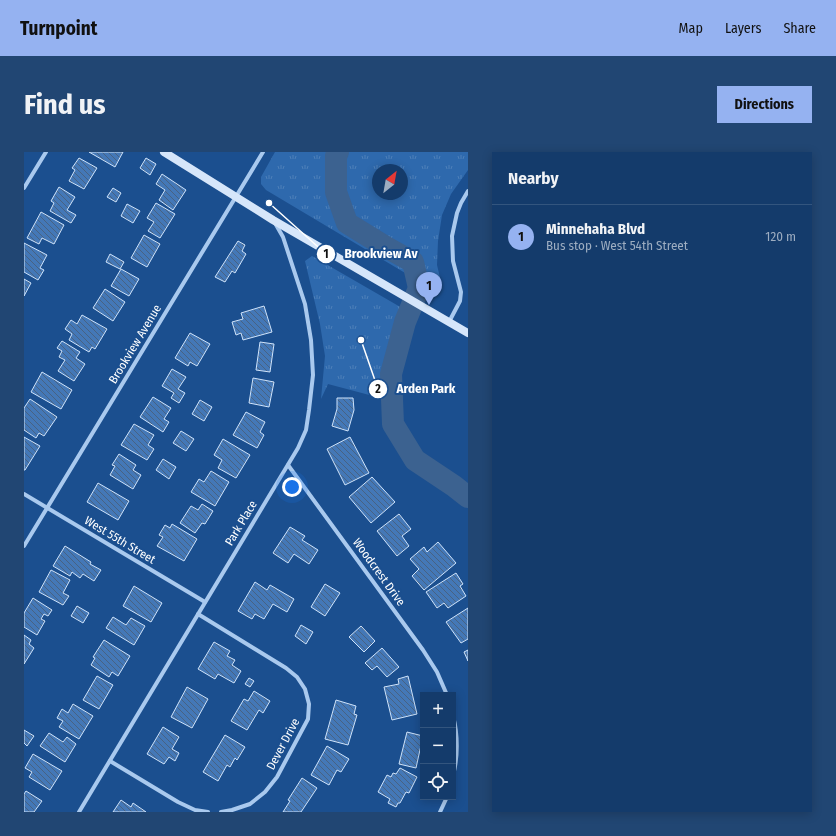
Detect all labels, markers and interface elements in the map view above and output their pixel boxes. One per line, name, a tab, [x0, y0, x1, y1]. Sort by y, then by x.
text: Turnpoint	[20, 17, 97, 40]
text: Map	[679, 20, 703, 37]
text: Layers	[725, 20, 761, 37]
text: Share	[783, 20, 816, 37]
button: Directions	[717, 86, 812, 123]
text: Find us	[24, 88, 106, 121]
north arrow	[372, 164, 408, 200]
text: Nearby	[508, 168, 559, 189]
text: Minnehaha Blvd	[546, 220, 645, 238]
text: 1	[518, 229, 524, 244]
text: 120 m	[765, 229, 796, 244]
text: Bus stop · West 54th Street	[546, 238, 688, 253]
callout: Brookview Av	[316, 241, 425, 266]
text: Brookview Av	[344, 246, 418, 261]
text: 1	[323, 247, 329, 261]
pin: 1	[416, 272, 442, 305]
street label: Brookview Avenue	[106, 302, 164, 386]
callout: Arden Park	[368, 376, 463, 401]
text: Arden Park	[396, 381, 456, 396]
text: 2	[374, 382, 381, 396]
your location	[282, 477, 302, 497]
street label: Park Place	[222, 498, 260, 548]
street label: West 55th Street	[82, 513, 158, 567]
street label: Woodcrest Drive	[350, 535, 408, 609]
map controls	[420, 692, 456, 800]
button: +	[420, 692, 456, 728]
street label: Dever Drive	[264, 716, 302, 772]
button: −	[420, 728, 456, 764]
button: locate	[420, 764, 456, 800]

